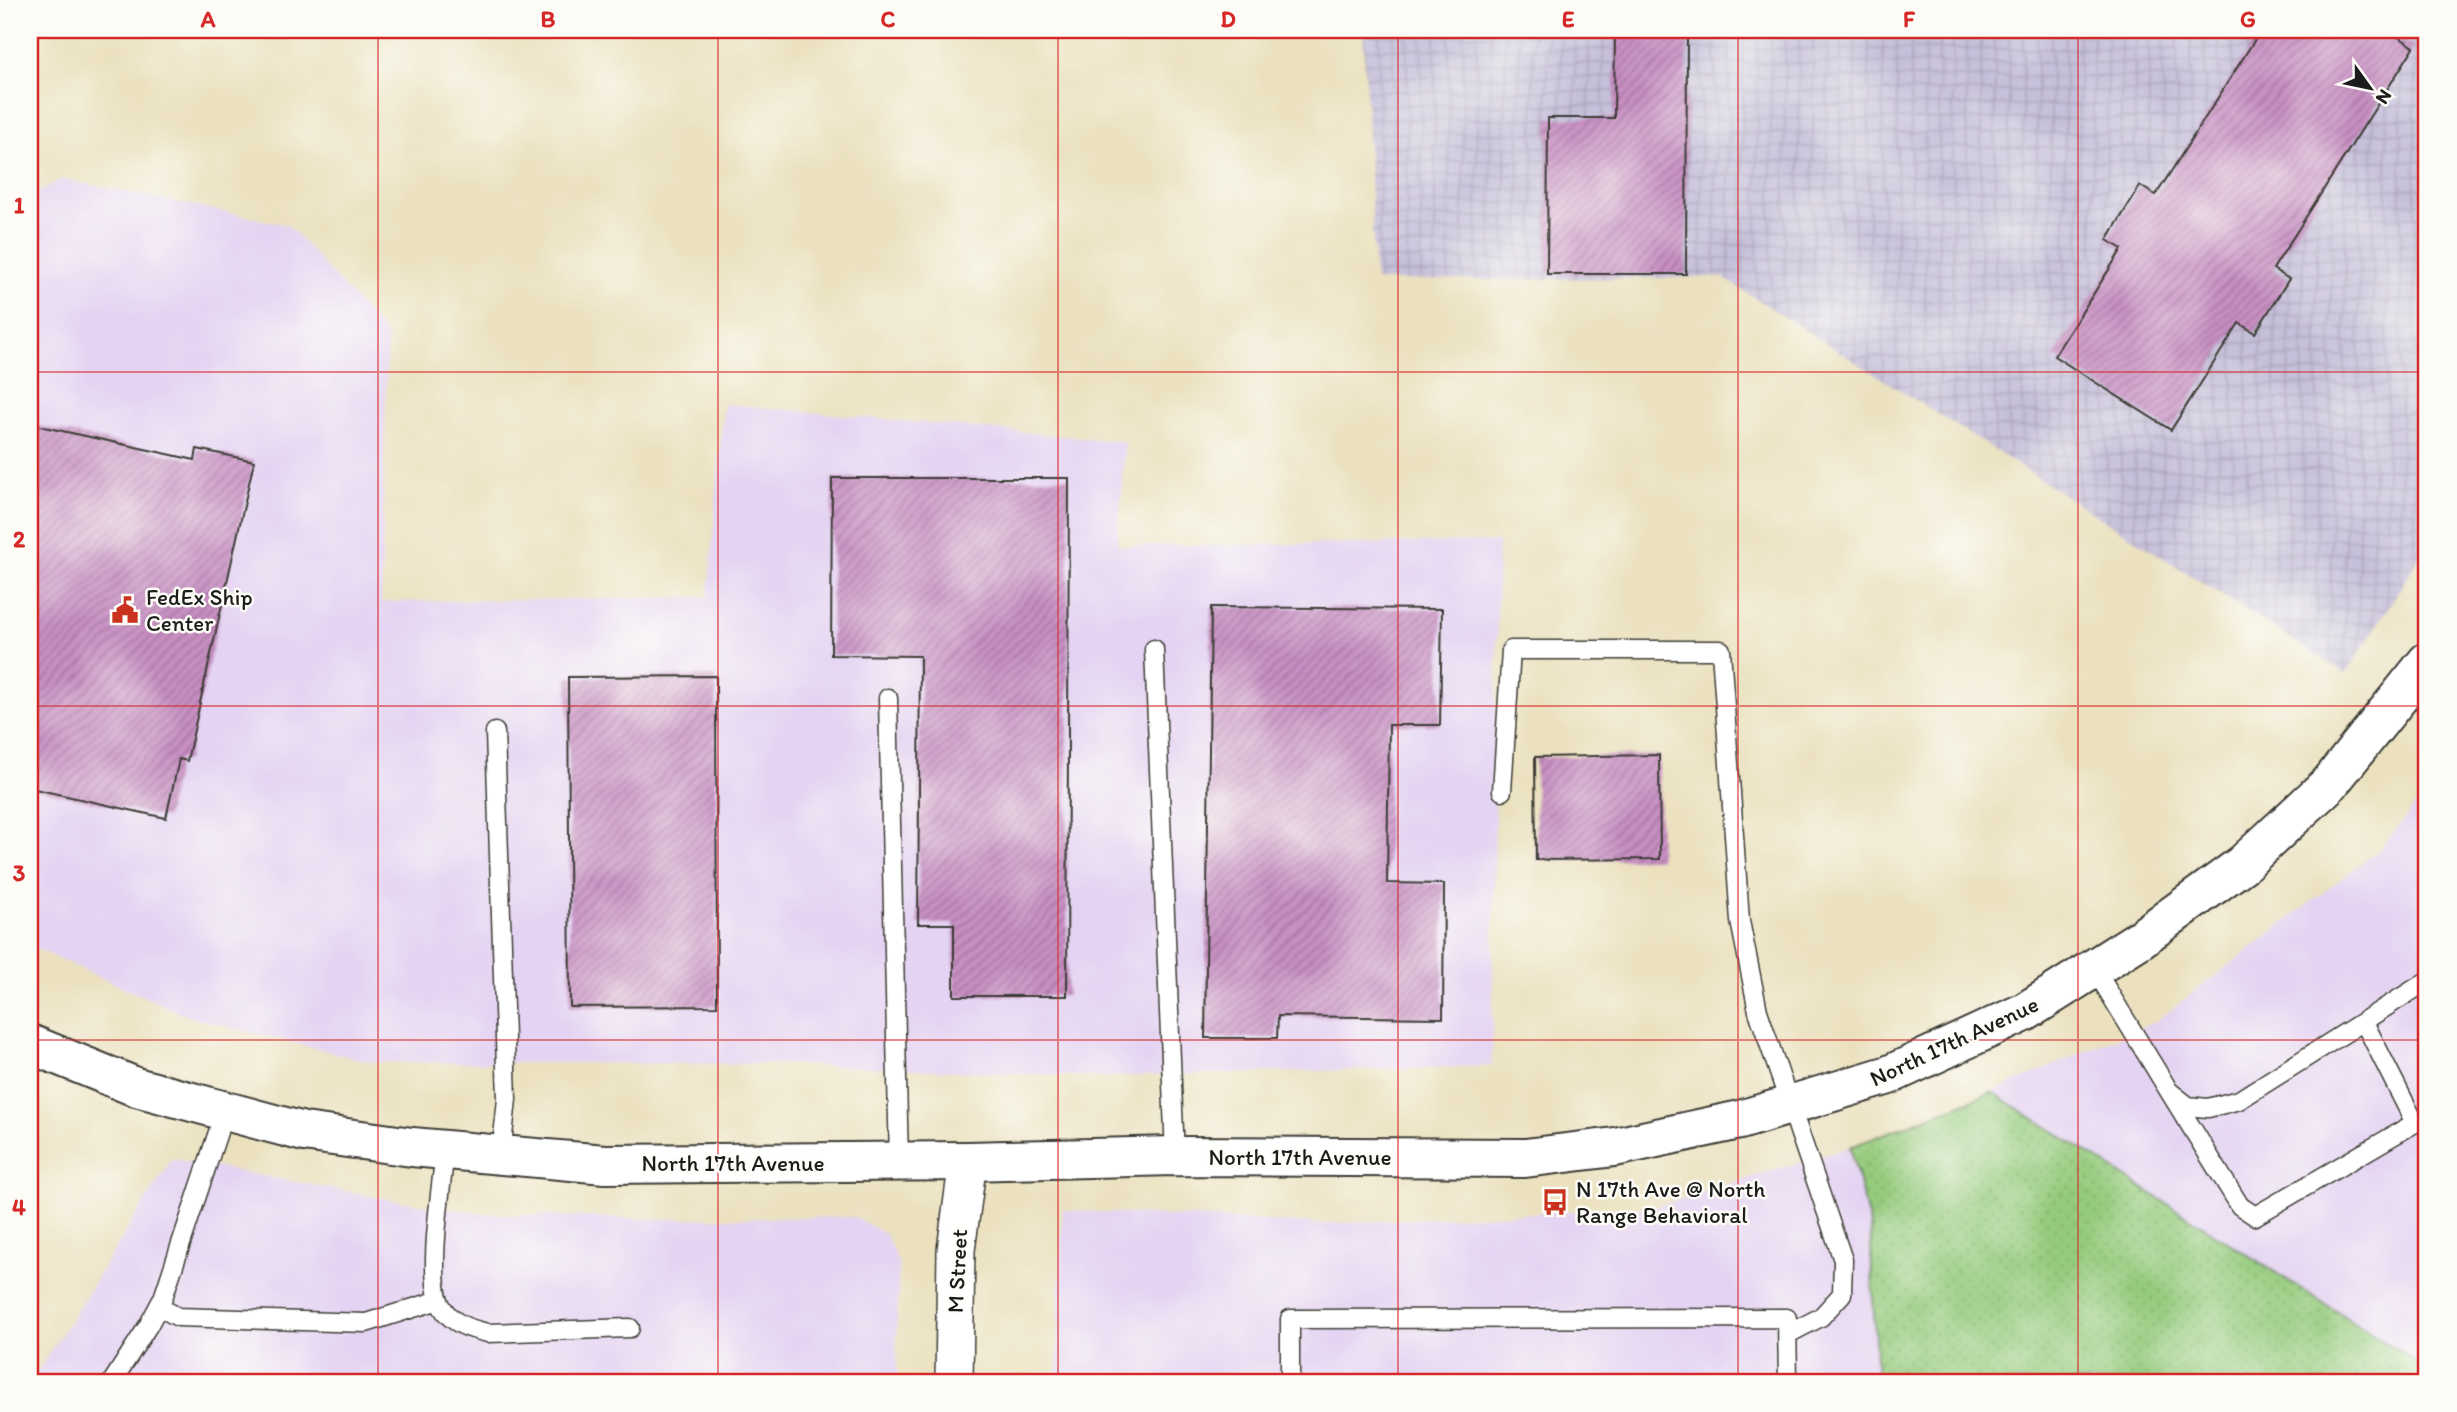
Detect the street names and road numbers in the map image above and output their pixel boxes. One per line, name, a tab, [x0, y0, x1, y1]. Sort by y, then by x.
street label: North 17th Avenue	[1865, 990, 2043, 1092]
street label: North 17th Avenue	[1208, 1143, 1392, 1171]
street label: North 17th Avenue	[641, 1149, 825, 1177]
street label: M Street	[941, 1228, 973, 1314]

